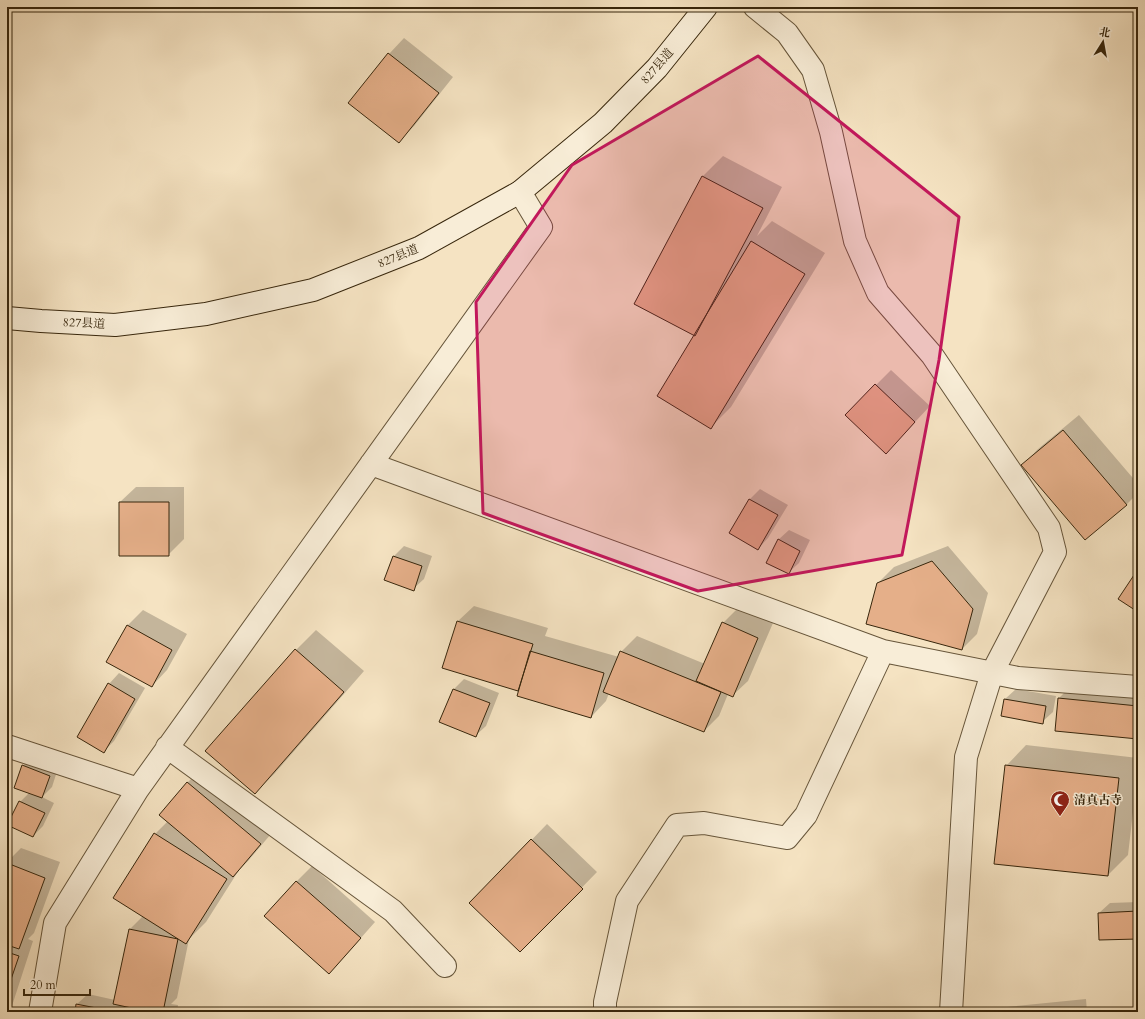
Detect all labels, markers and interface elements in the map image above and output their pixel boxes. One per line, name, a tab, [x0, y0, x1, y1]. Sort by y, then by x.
north arrow	[1083, 22, 1123, 62]
text: 北	[1098, 24, 1112, 41]
street label: 827县道	[637, 45, 677, 87]
street label: 827县道	[375, 241, 421, 271]
street label: 827县道	[62, 314, 106, 332]
mosque icon: 清真古寺	[1049, 789, 1071, 817]
place label: 清真古寺	[1074, 792, 1122, 808]
scale bar	[24, 971, 90, 997]
text: 20 m	[30, 977, 57, 993]

